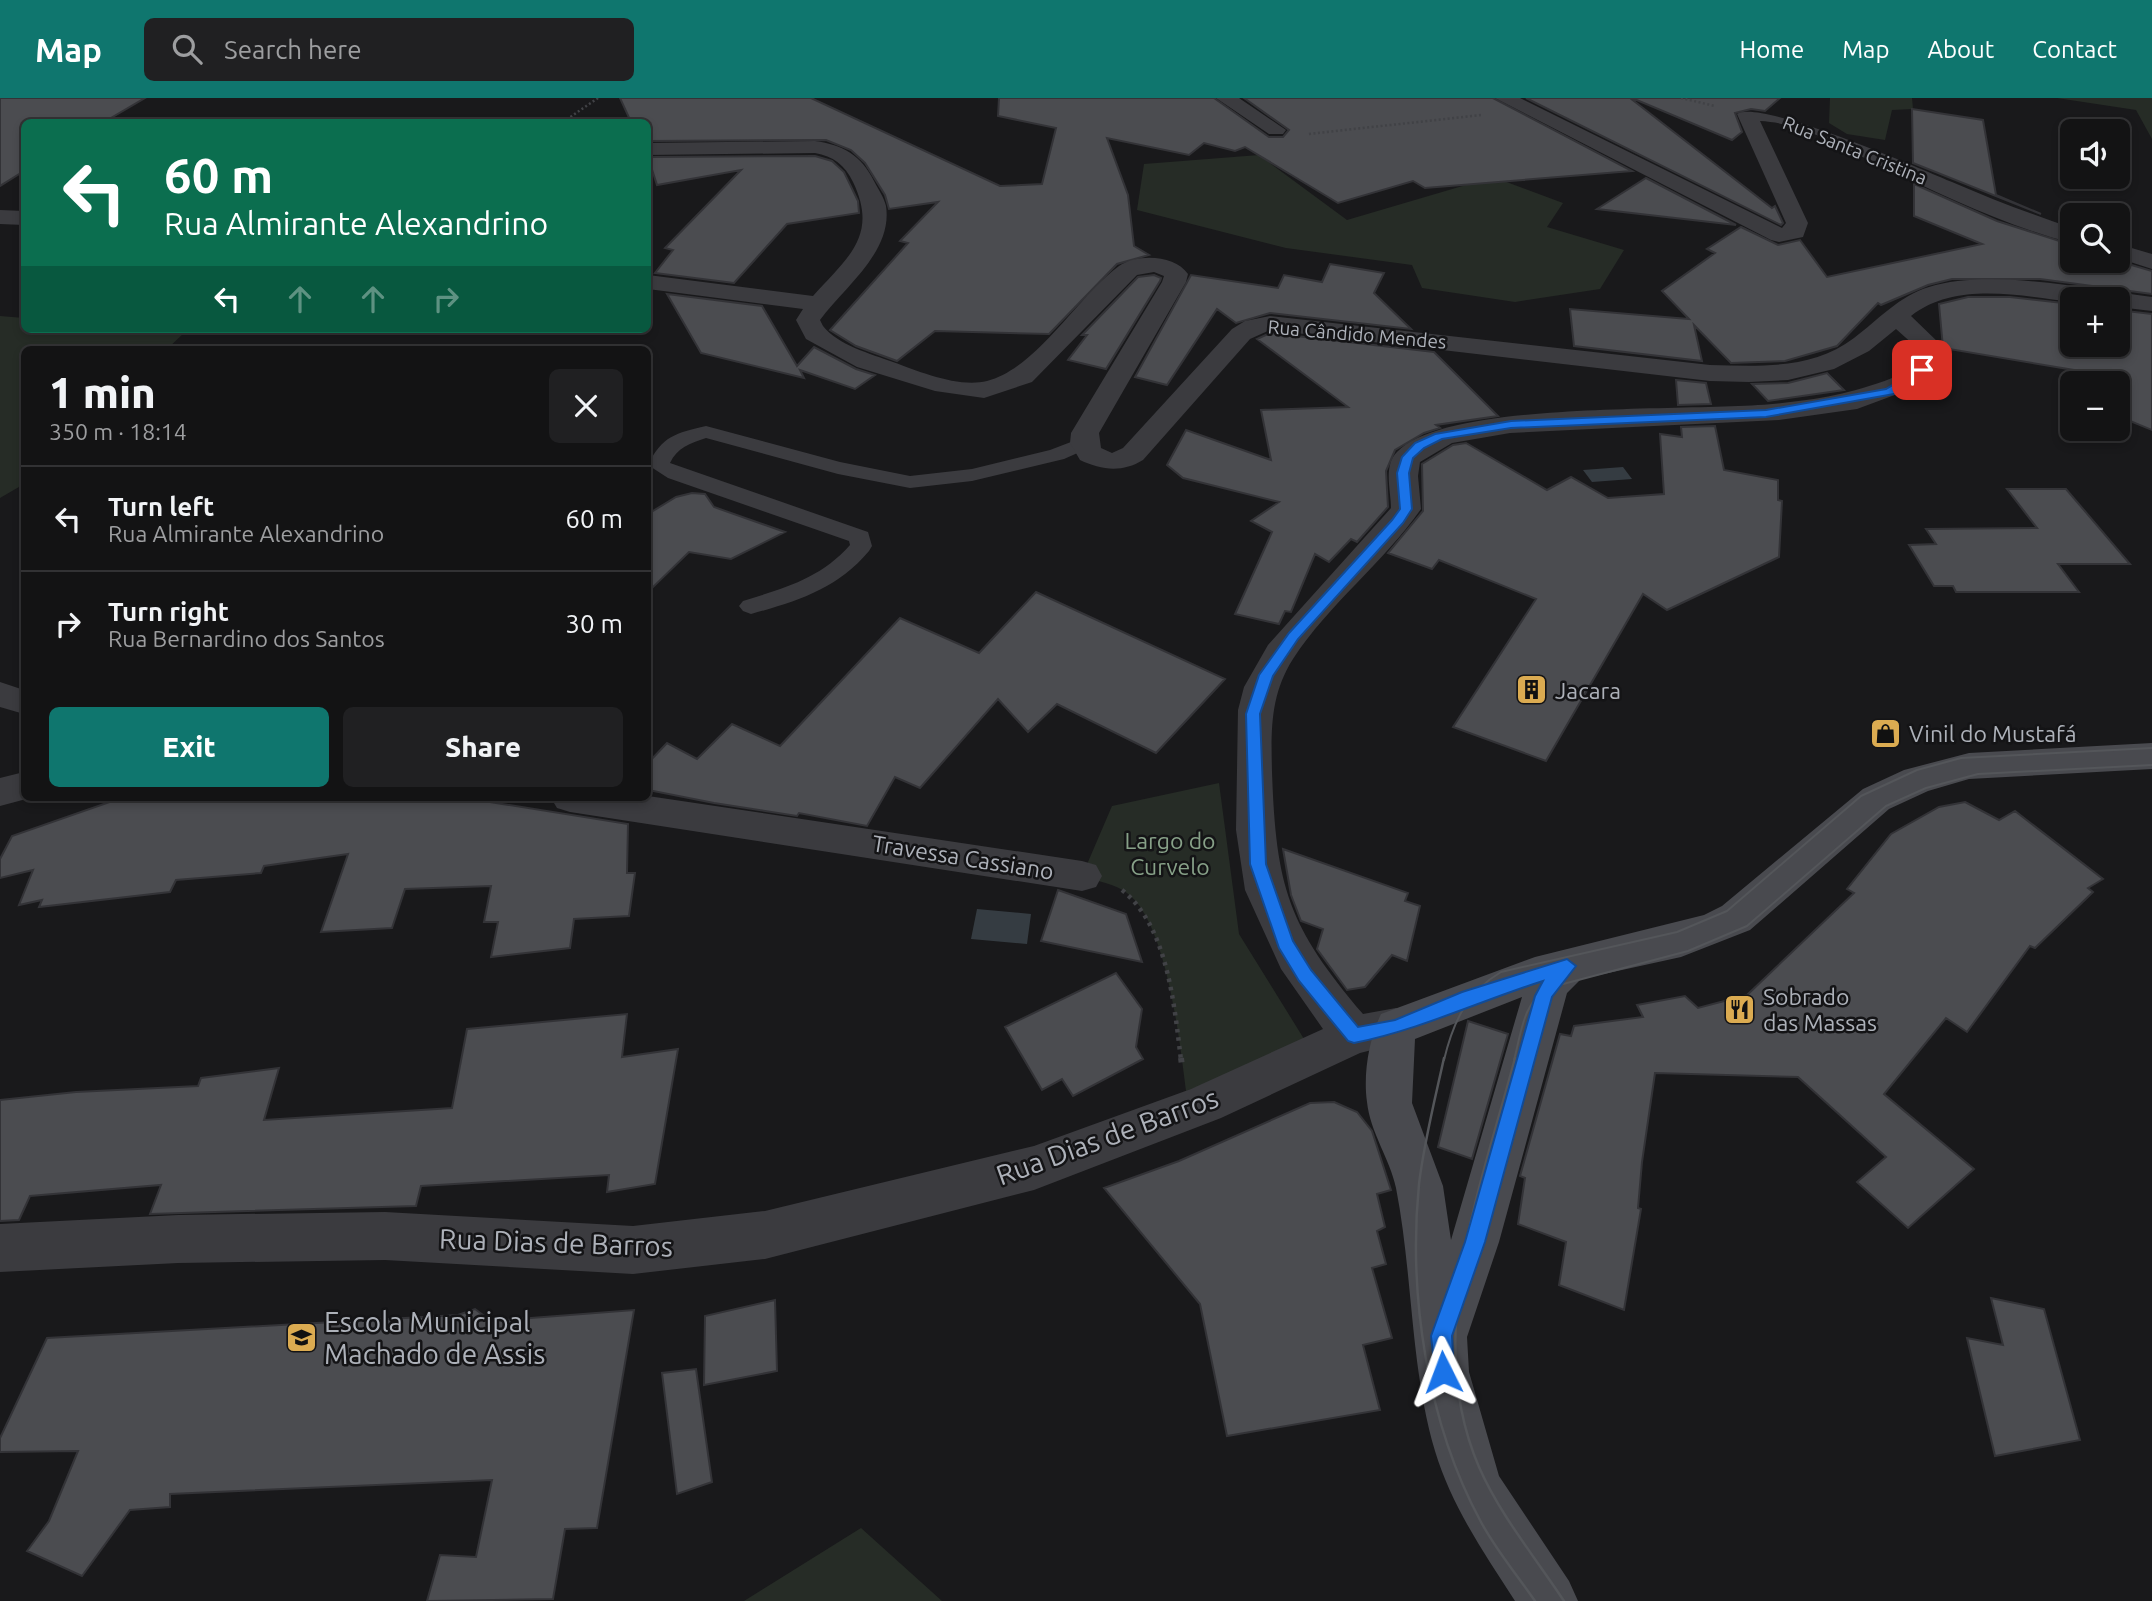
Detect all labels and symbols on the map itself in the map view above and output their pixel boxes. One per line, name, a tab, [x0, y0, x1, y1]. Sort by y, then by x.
street label: Rua Santa Cristina	[1780, 111, 1930, 189]
street label: Rua Cândido Mendes	[1267, 315, 1447, 353]
pin	[1892, 340, 1952, 400]
building icon: Jacara	[1515, 673, 1549, 707]
place label: Jacara	[1555, 678, 1621, 703]
shop icon: Vinil do Mustafá	[1869, 716, 1903, 750]
place label: Vinil do Mustafá	[1909, 721, 2077, 746]
park label: Largo do Curvelo	[1124, 828, 1216, 879]
street label: Travessa Cassiano	[871, 830, 1055, 884]
place label: Sobrado das Massas	[1763, 984, 1877, 1035]
restaurant icon: Sobrado das Massas	[1723, 992, 1757, 1026]
street label: Rua Dias de Barros	[992, 1081, 1222, 1191]
street label: Rua Dias de Barros	[439, 1222, 673, 1262]
place label: Escola Municipal Machado de Assis	[324, 1306, 545, 1369]
school or university icon: Escola Municipal Machado de Assis	[284, 1320, 318, 1354]
position arrow	[1406, 1335, 1480, 1409]

